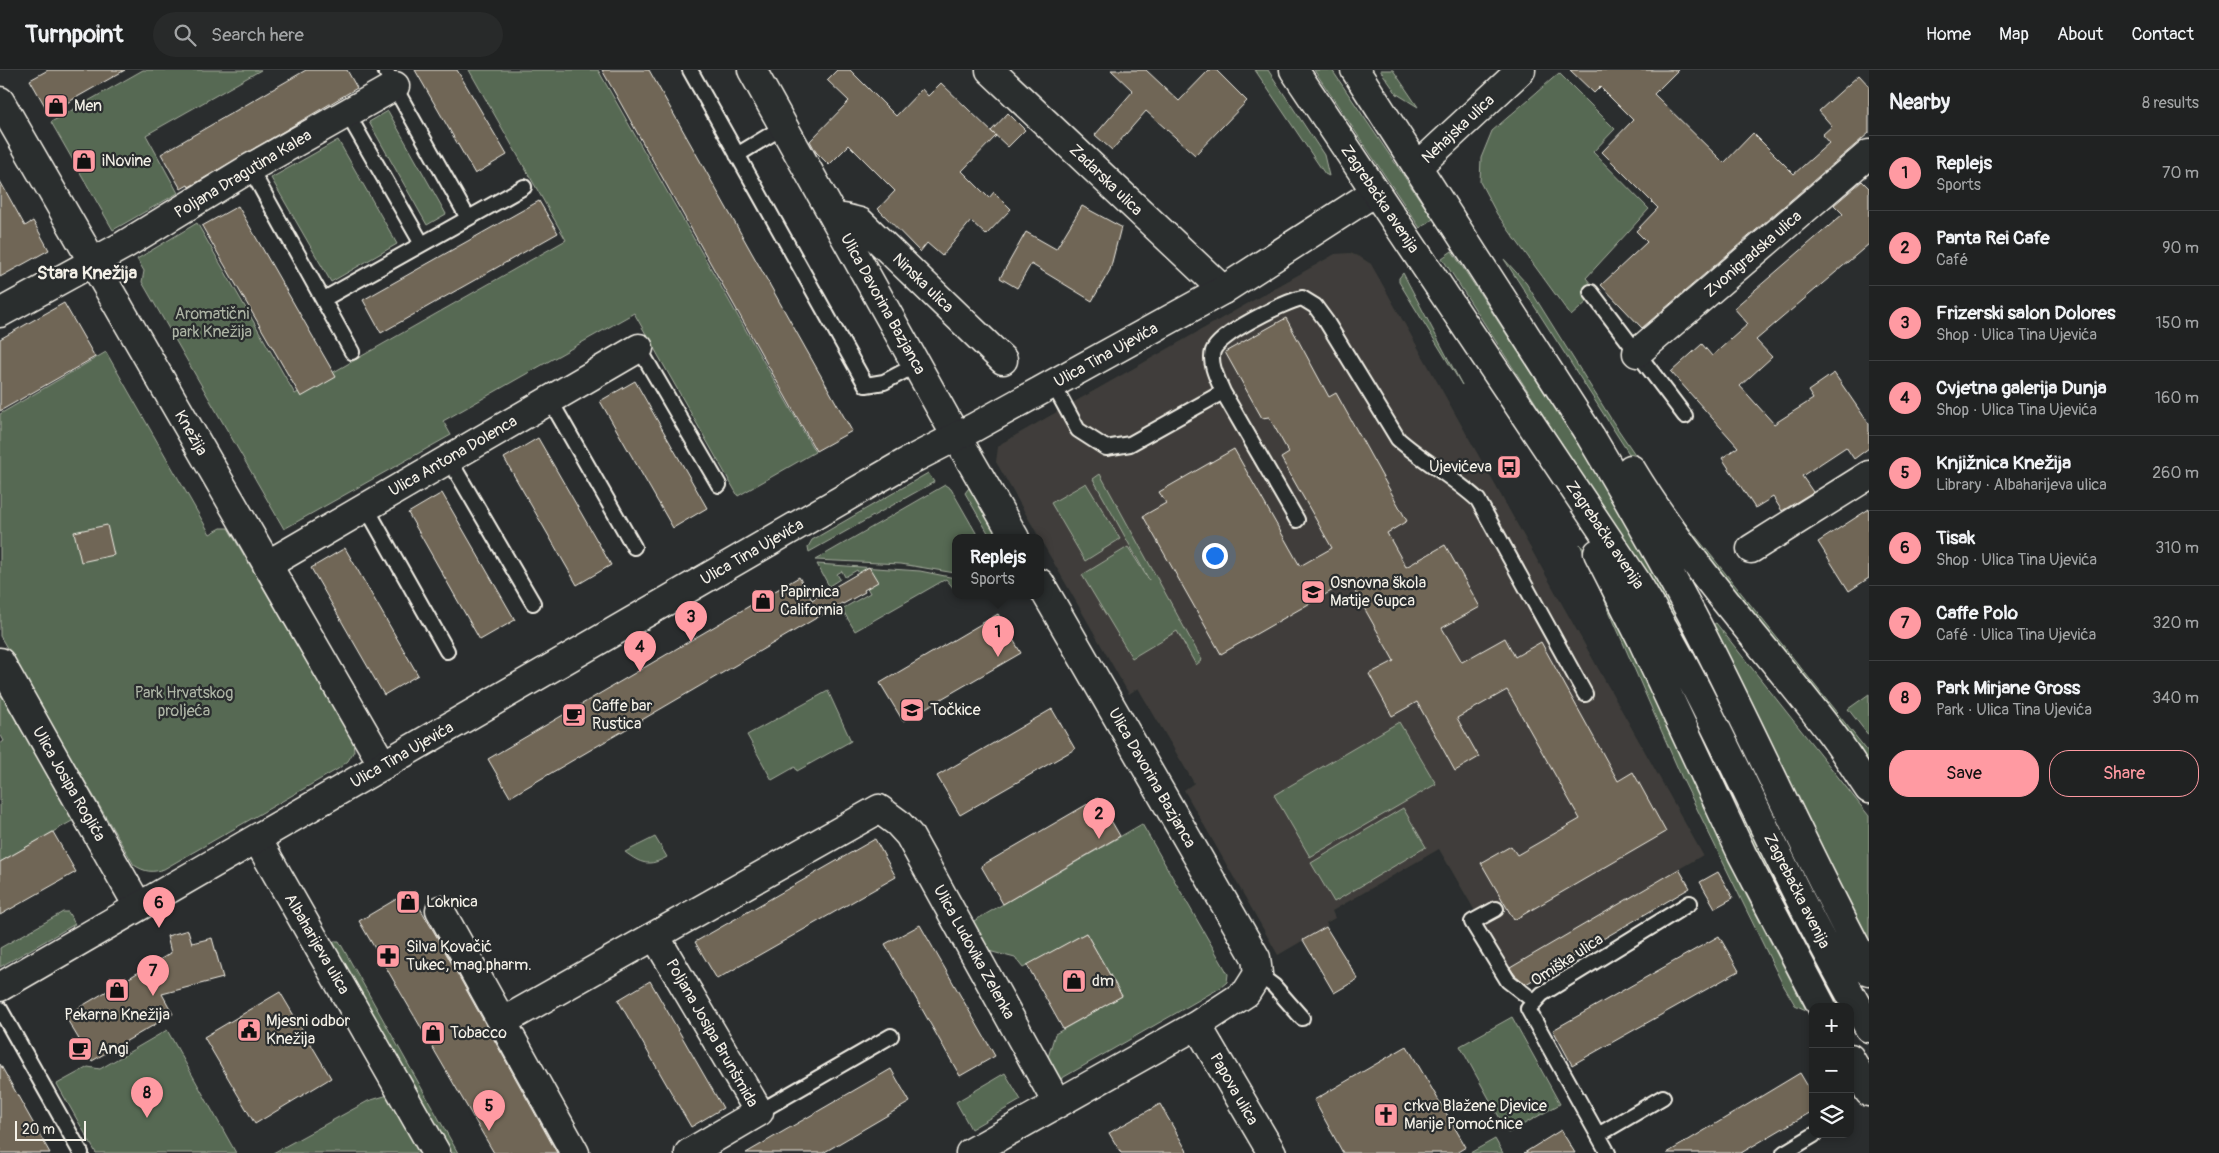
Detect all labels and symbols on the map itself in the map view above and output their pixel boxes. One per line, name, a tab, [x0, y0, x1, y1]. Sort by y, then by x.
street label: Nehajska ulica	[1417, 90, 1499, 168]
shop icon: Men	[43, 93, 69, 119]
place label: Men	[74, 96, 102, 116]
street label: Poljana Dragutina Kalea	[171, 125, 315, 223]
street label: Zadarska ulica	[1065, 140, 1147, 220]
street label: Zagrebačka avenija	[1336, 141, 1424, 257]
shop icon: iNovine	[71, 148, 97, 174]
place label: iNovine	[102, 151, 151, 171]
street label: Zvonigradska ulica	[1700, 206, 1806, 302]
street label: Ulica Davorina Bazjanca	[836, 230, 930, 378]
street label: Ninska ulica	[888, 249, 958, 317]
district label: Stara Knežija	[37, 262, 138, 285]
park label: Aromatični park Knežija	[172, 304, 252, 342]
street label: Ulica Tina Ujevića	[1051, 318, 1161, 392]
street label: Knežija	[170, 407, 212, 459]
street label: Ulica Antona Dolenca	[385, 411, 521, 501]
bus stop icon: Ujevićeva	[1496, 454, 1522, 480]
place label: Ujevićeva	[1429, 457, 1492, 477]
street label: Zagrebačka avenija	[1561, 477, 1649, 593]
street label: Ulica Tina Ujevića	[697, 514, 807, 590]
your location	[1202, 543, 1228, 569]
place label: Osnovna škola Matije Gupca	[1330, 573, 1426, 611]
school or university icon: Osnovna škola Matije Gupca	[1300, 579, 1326, 605]
place label: Papirnica California	[780, 582, 843, 620]
shop icon: Papirnica California	[750, 588, 776, 614]
pin: 3	[675, 601, 707, 642]
pin: 1	[982, 616, 1014, 657]
pin: 4	[624, 631, 656, 672]
park label: Park Hrvatskog proljeća	[135, 683, 233, 721]
place label: Caffe bar Rustica	[592, 696, 652, 734]
school or university icon: Točkice	[899, 697, 925, 723]
place label: Točkice	[930, 700, 981, 720]
cafe icon: Caffe bar Rustica	[561, 702, 587, 728]
street label: Ulica Davorina Bazjanca	[1104, 705, 1200, 851]
street label: Ulica Tina Ujevića	[347, 717, 457, 793]
street label: Ulica Josipa Roglića	[28, 723, 110, 845]
pin: 2	[1083, 798, 1115, 839]
street label: Zagrebačka avenija	[1759, 830, 1835, 952]
street label: Ulica Ludovika Zelenka	[929, 881, 1019, 1023]
pin: 6	[143, 887, 175, 928]
shop icon: Loknica	[395, 889, 421, 915]
street label: Albaharijeva ulica	[280, 890, 354, 998]
place label: Loknica	[426, 892, 478, 912]
street label: Omiška ulica	[1527, 929, 1607, 991]
place label: Silva Kovačić Tukec, mag.pharm.	[406, 937, 532, 975]
pharmacy icon: Silva Kovačić Tukec, mag.pharm.	[375, 943, 401, 969]
pin: 7	[137, 955, 169, 996]
street label: Poljana Josipa Brunšmida	[661, 955, 763, 1111]
shop icon: dm	[1061, 968, 1087, 994]
place label: dm	[1092, 971, 1114, 991]
shop icon: Pekarna Knežija	[104, 977, 130, 1003]
place label: Pekarna Knežija	[64, 1005, 170, 1025]
place label: Mjesni odbor Knežija	[266, 1011, 351, 1049]
public building icon: Mjesni odbor Knežija	[236, 1017, 262, 1043]
shop icon: Tobacco	[420, 1020, 446, 1046]
place label: Tobacco	[450, 1023, 507, 1043]
cafe icon: Angi	[67, 1036, 93, 1062]
place label: Angi	[98, 1039, 128, 1059]
street label: Papova ulica	[1205, 1049, 1263, 1129]
pin: 8	[131, 1077, 163, 1118]
pin: 5	[473, 1090, 505, 1131]
place label: crkva Blažene Djevice Marije Pomoćnice	[1404, 1096, 1547, 1134]
church icon: crkva Blažene Djevice Marije Pomoćnice	[1373, 1102, 1399, 1128]
scale bar	[15, 1118, 86, 1141]

